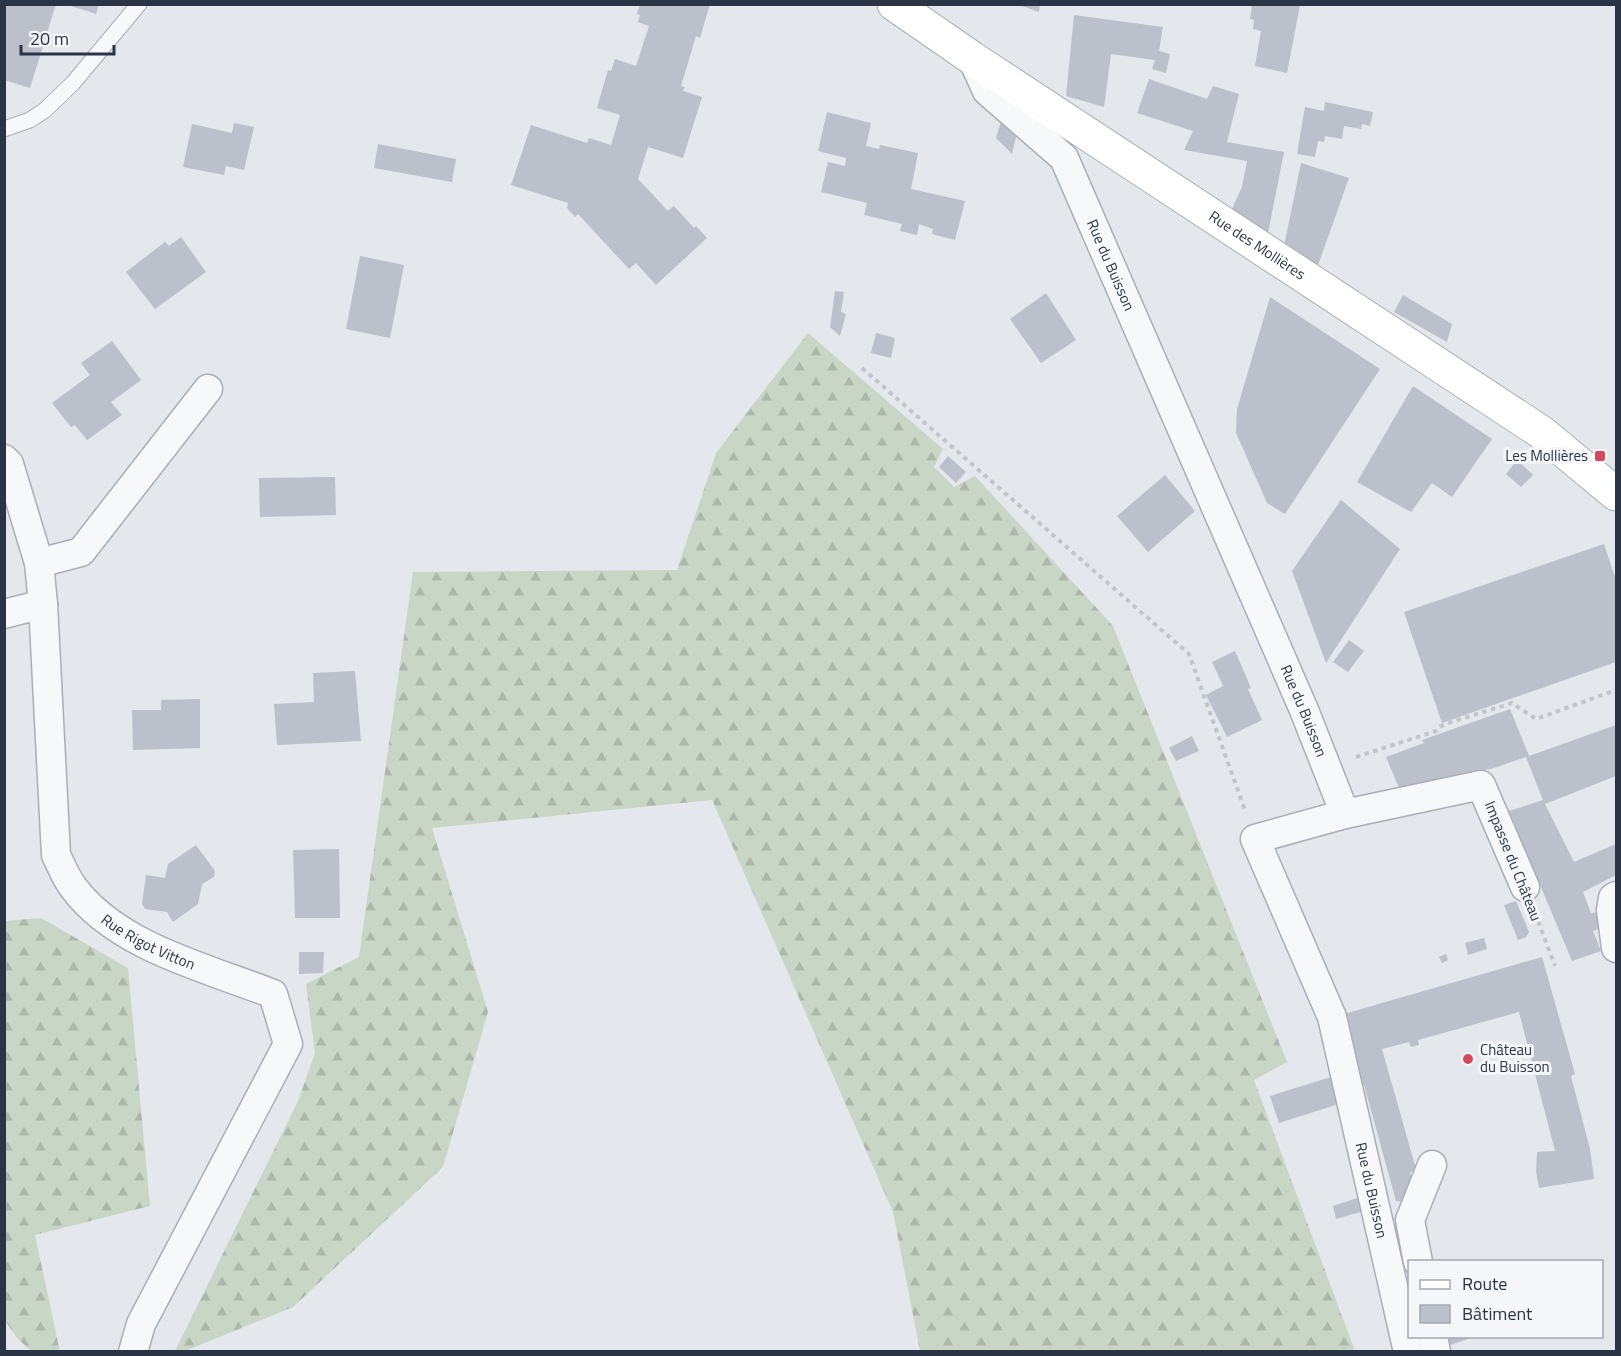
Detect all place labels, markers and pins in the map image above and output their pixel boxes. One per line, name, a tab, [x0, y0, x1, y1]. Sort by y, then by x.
place label: Les Mollières	[1505, 444, 1588, 467]
marker: Les Mollières	[1593, 449, 1607, 463]
place label: Château du Buisson	[1480, 1038, 1550, 1078]
marker: Château du Buisson	[1461, 1052, 1475, 1066]

